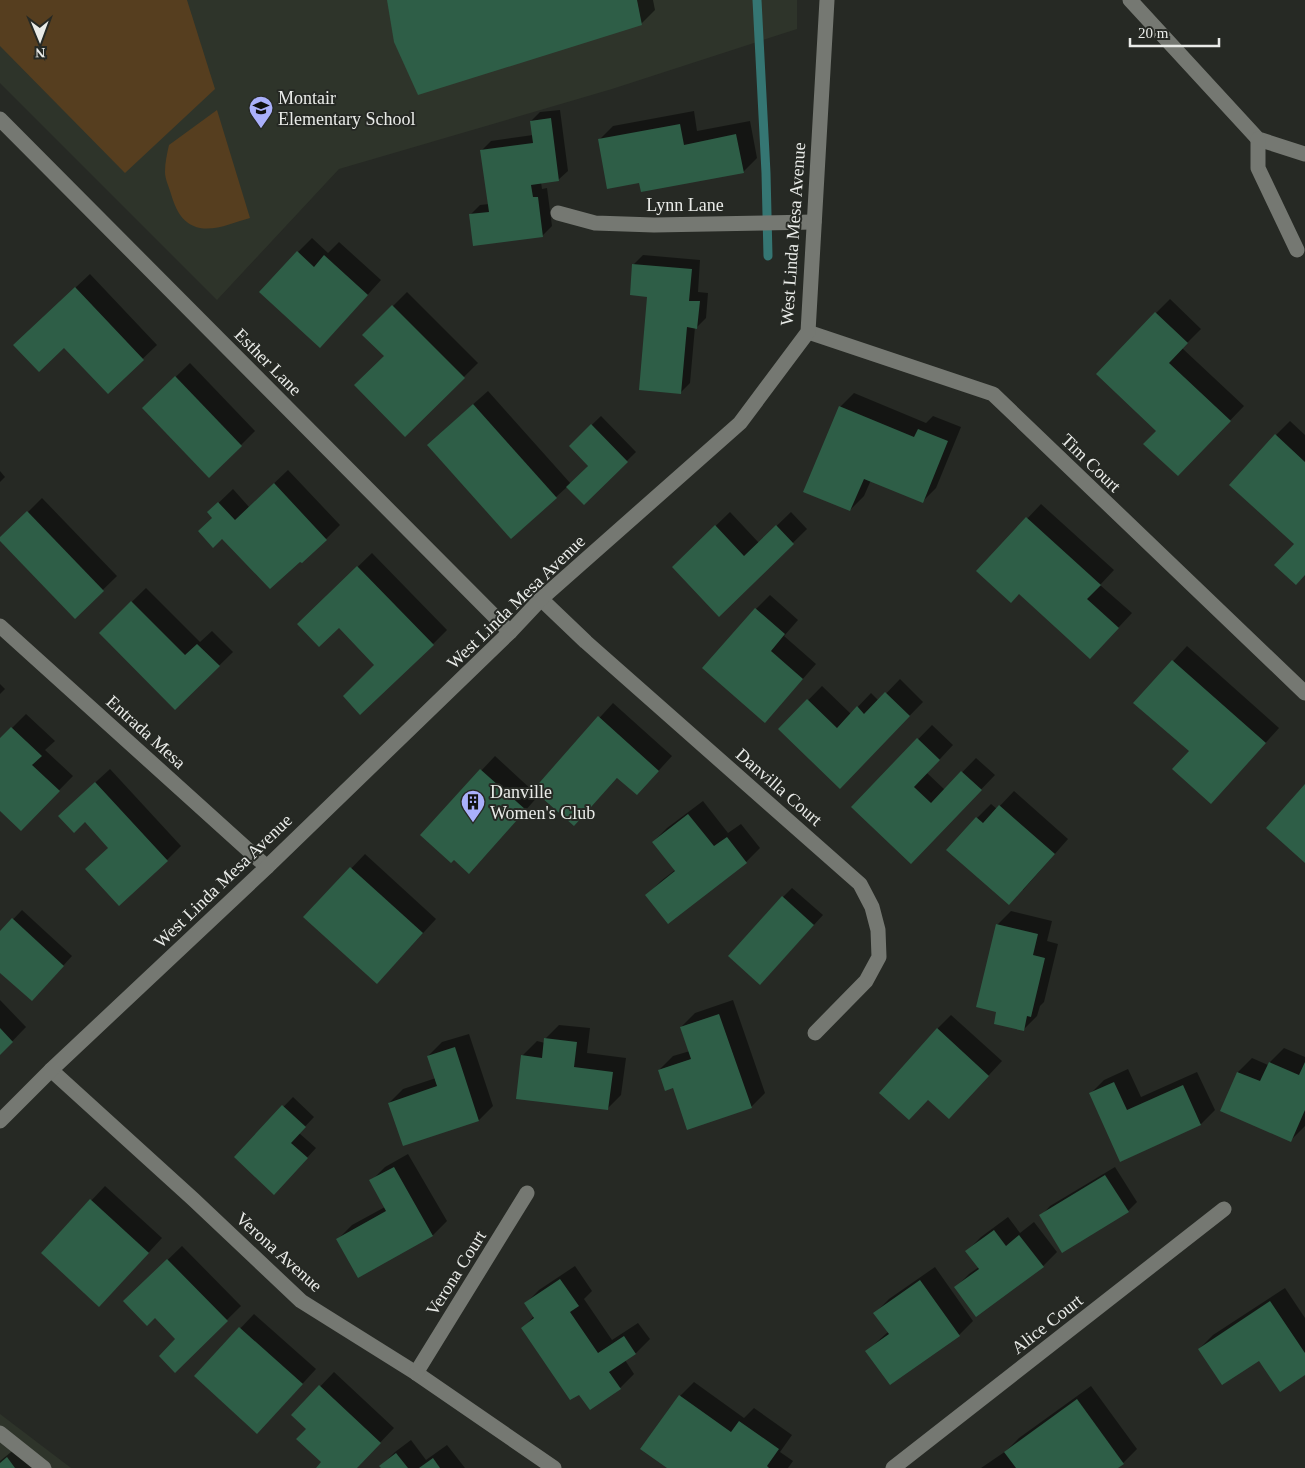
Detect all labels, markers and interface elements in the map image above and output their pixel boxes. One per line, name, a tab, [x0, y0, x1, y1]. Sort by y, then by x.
north arrow	[15, 15, 65, 65]
scale bar	[1130, 15, 1219, 47]
text: 20 m	[1138, 25, 1169, 41]
text: N	[35, 45, 45, 60]
place label: Montair Elementary School	[278, 88, 415, 129]
school or university icon: Montair Elementary School	[248, 95, 274, 129]
street label: West Linda Mesa Avenue	[777, 142, 809, 326]
street label: Lynn Lane	[646, 195, 724, 215]
street label: Esther Lane	[230, 324, 306, 400]
street label: Tim Court	[1057, 430, 1125, 496]
street label: West Linda Mesa Avenue	[443, 531, 589, 673]
street label: Entrada Mesa	[102, 691, 190, 773]
street label: Danvilla Court	[732, 744, 826, 830]
place label: Danville Women's Club	[490, 782, 595, 823]
building icon: Danville Women's Club	[460, 789, 486, 823]
street label: West Linda Mesa Avenue	[150, 810, 296, 952]
street label: Verona Avenue	[232, 1208, 326, 1296]
street label: Verona Court	[422, 1227, 490, 1319]
street label: Alice Court	[1008, 1290, 1086, 1358]

